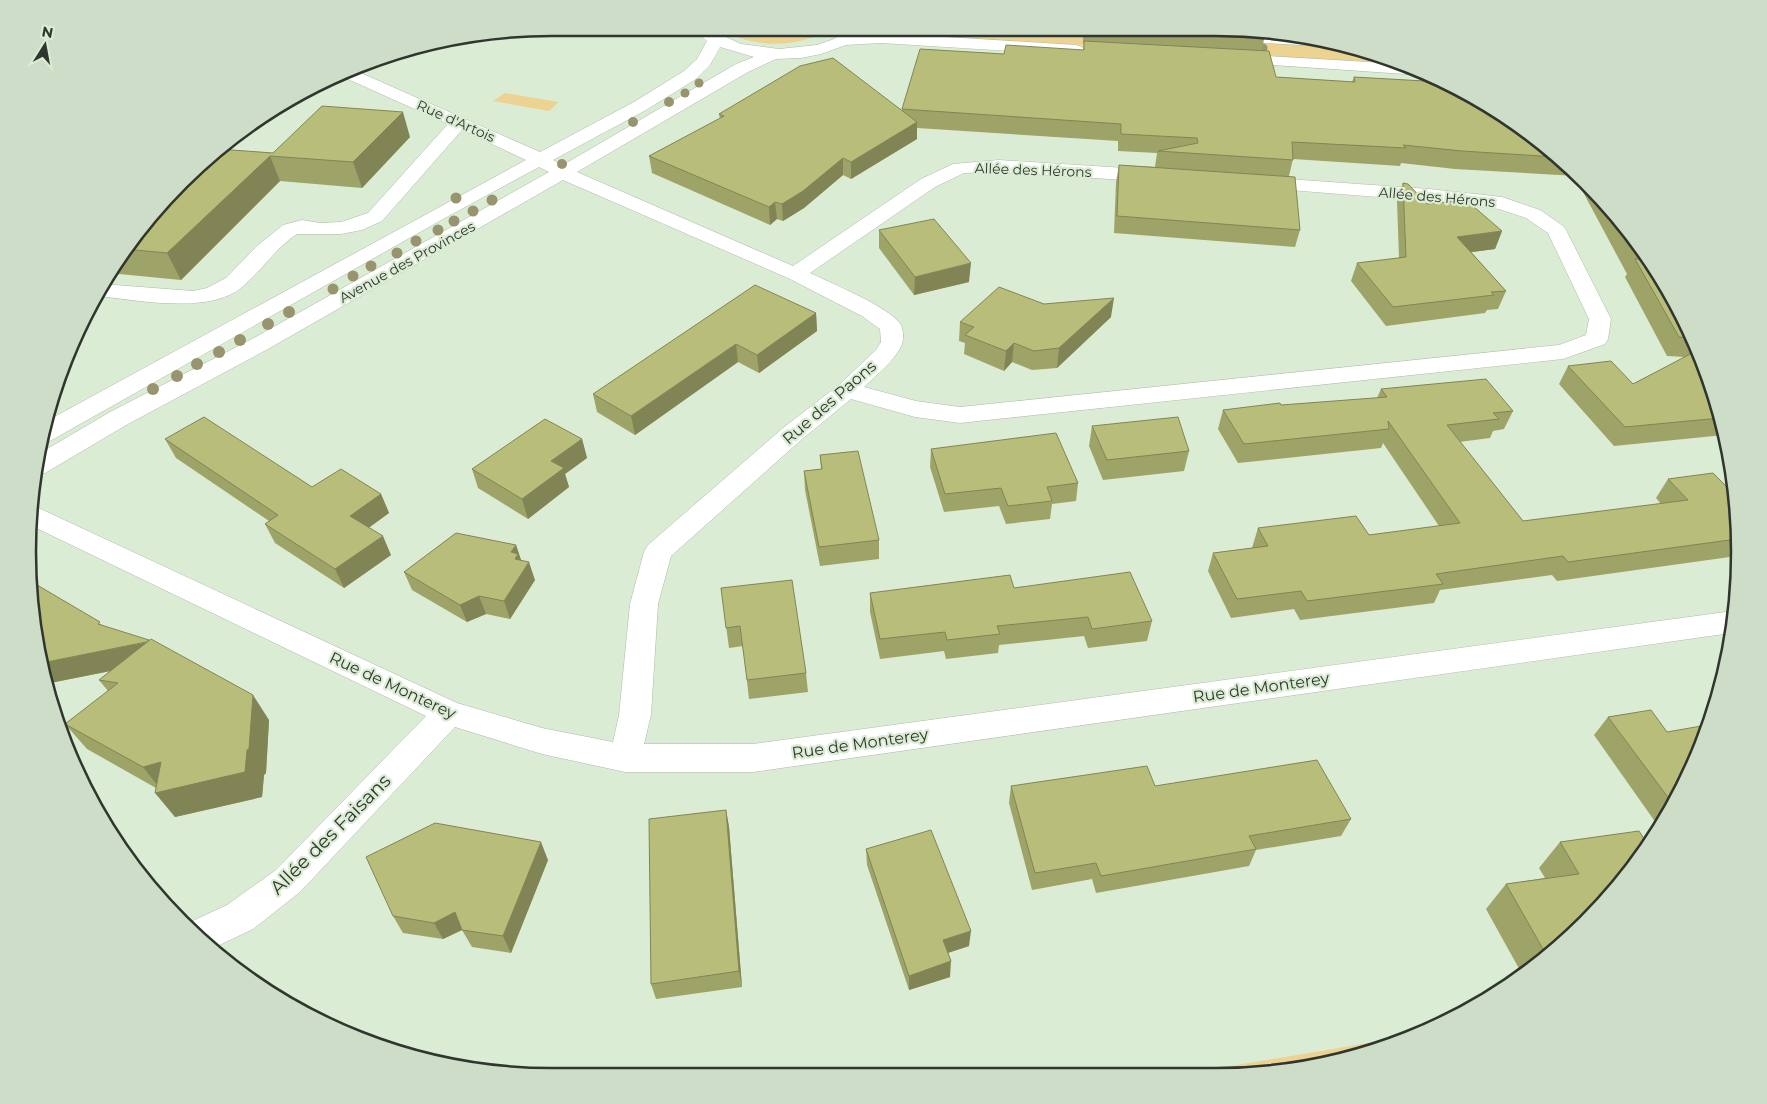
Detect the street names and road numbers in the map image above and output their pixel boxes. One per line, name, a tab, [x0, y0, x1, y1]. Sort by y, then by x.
street label: Rue d'Artois	[414, 96, 498, 146]
street label: Allée des Hérons	[974, 159, 1092, 181]
street label: Allée des Hérons	[1378, 183, 1496, 211]
street label: Avenue des Provinces	[336, 217, 478, 307]
street label: Rue des Paons	[779, 356, 880, 448]
street label: Rue de Monterey	[327, 648, 459, 723]
street label: Rue de Monterey	[1192, 668, 1331, 706]
street label: Rue de Monterey	[791, 724, 930, 762]
street label: Allée des Faisans	[265, 769, 395, 899]

